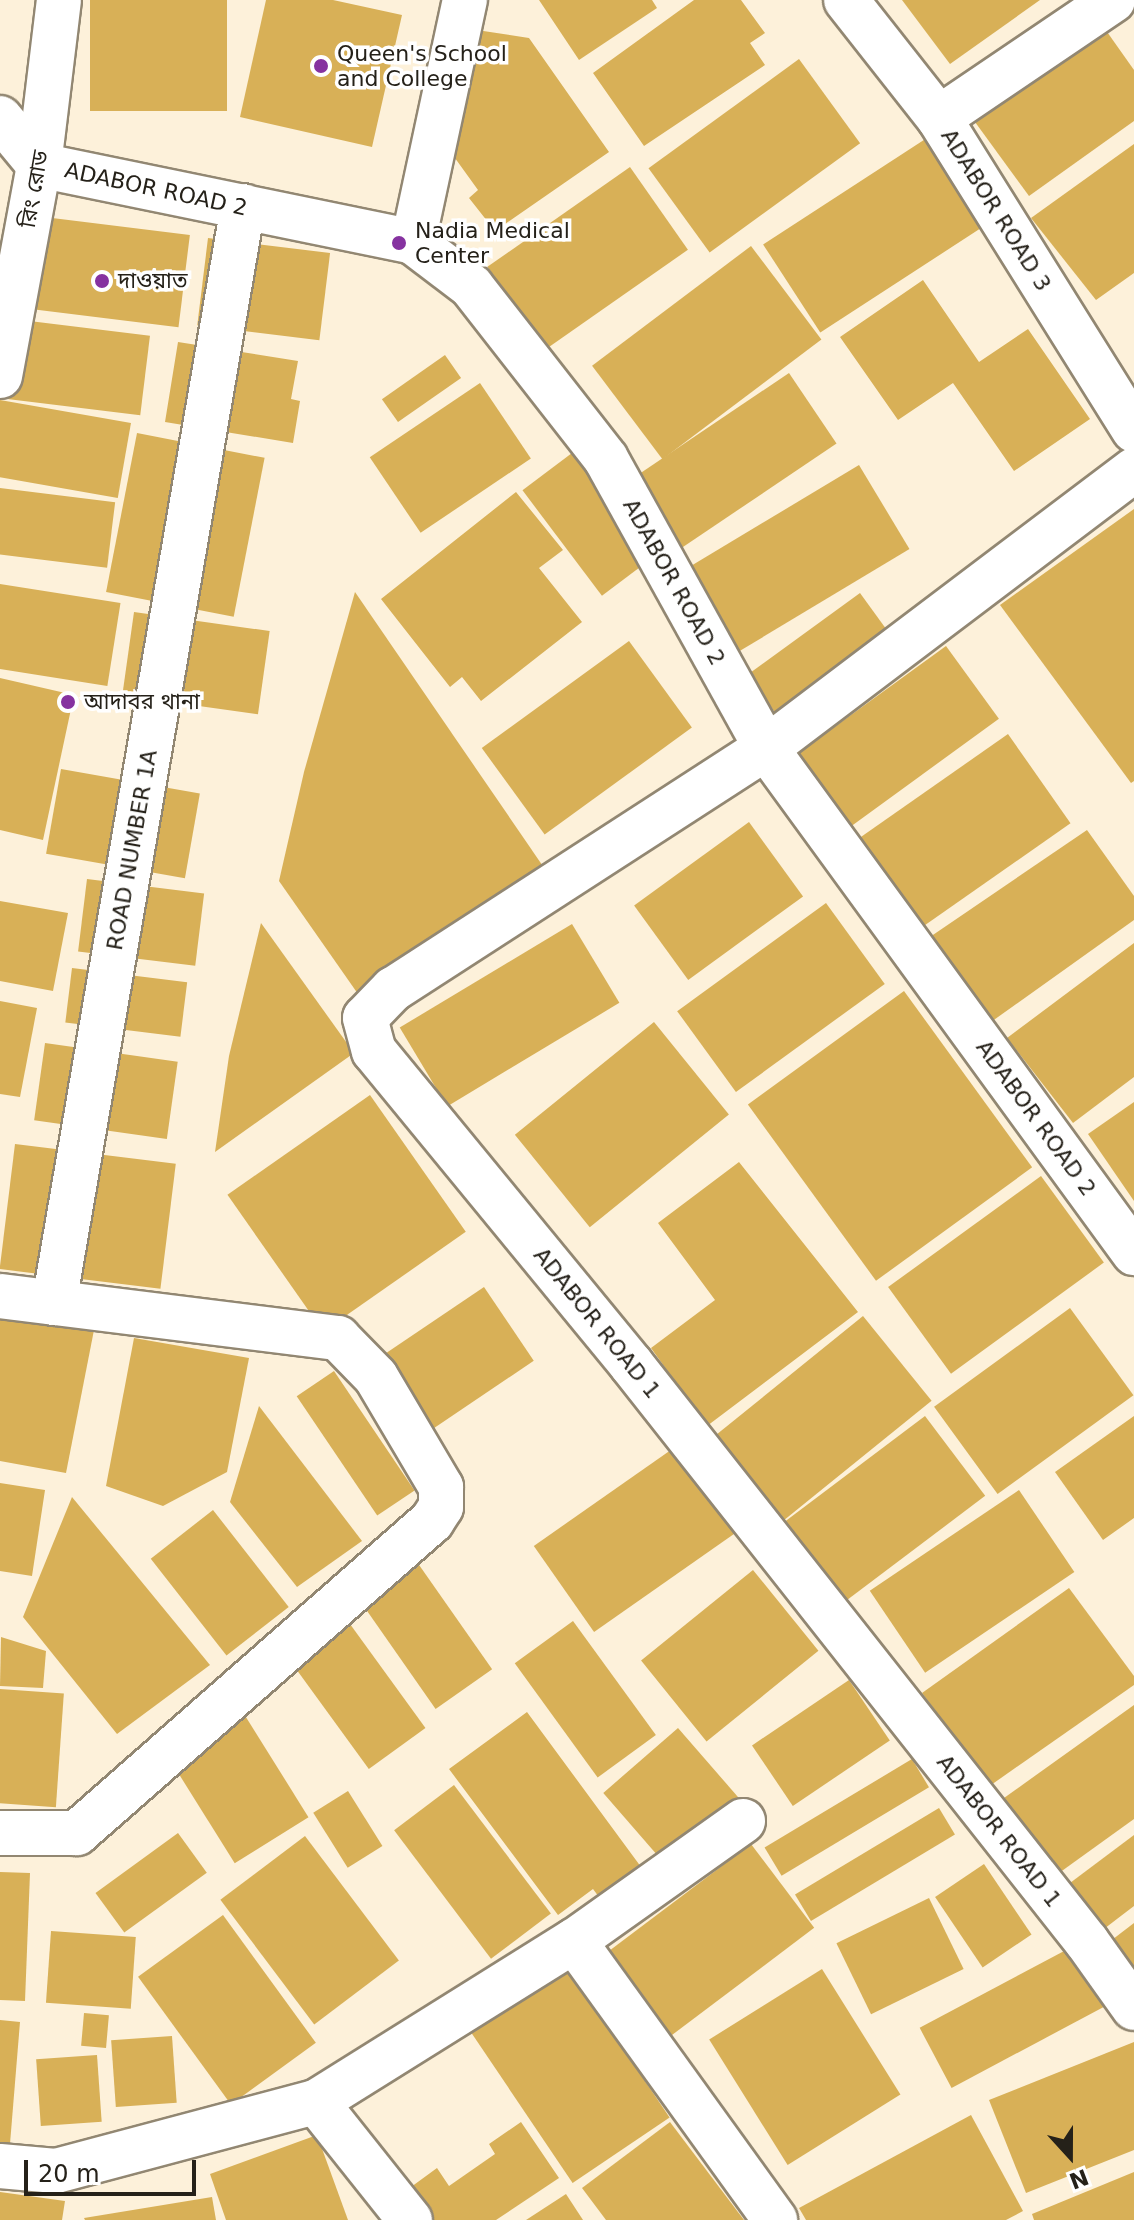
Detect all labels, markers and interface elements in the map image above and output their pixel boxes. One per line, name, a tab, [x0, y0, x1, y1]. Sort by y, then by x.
place label: Queen's School and College	[337, 40, 507, 92]
marker: Queen's School and College	[312, 57, 330, 75]
street label: ADABOR ROAD 3	[935, 124, 1057, 296]
street label: রিং রোড	[14, 148, 54, 230]
street label: ADABOR ROAD 2	[62, 157, 250, 221]
place label: Nadia Medical Center	[415, 217, 570, 268]
marker: Nadia Medical Center	[390, 234, 408, 252]
place label: দাওয়াত	[118, 268, 187, 294]
marker: দাওয়াত	[93, 272, 111, 290]
street label: ADABOR ROAD 2	[617, 494, 731, 670]
place label: আদাবর থানা	[84, 689, 200, 715]
marker: আদাবর থানা	[59, 693, 77, 711]
street label: ROAD NUMBER 1A	[101, 748, 163, 952]
street label: ADABOR ROAD 2	[971, 1035, 1101, 1201]
street label: ADABOR ROAD 1	[528, 1242, 666, 1404]
street label: ADABOR ROAD 1	[931, 1750, 1067, 1912]
north arrow	[1030, 2116, 1110, 2196]
scale bar	[28, 2144, 200, 2194]
text: 20 m	[38, 2160, 100, 2188]
text: N	[1066, 2164, 1092, 2194]

